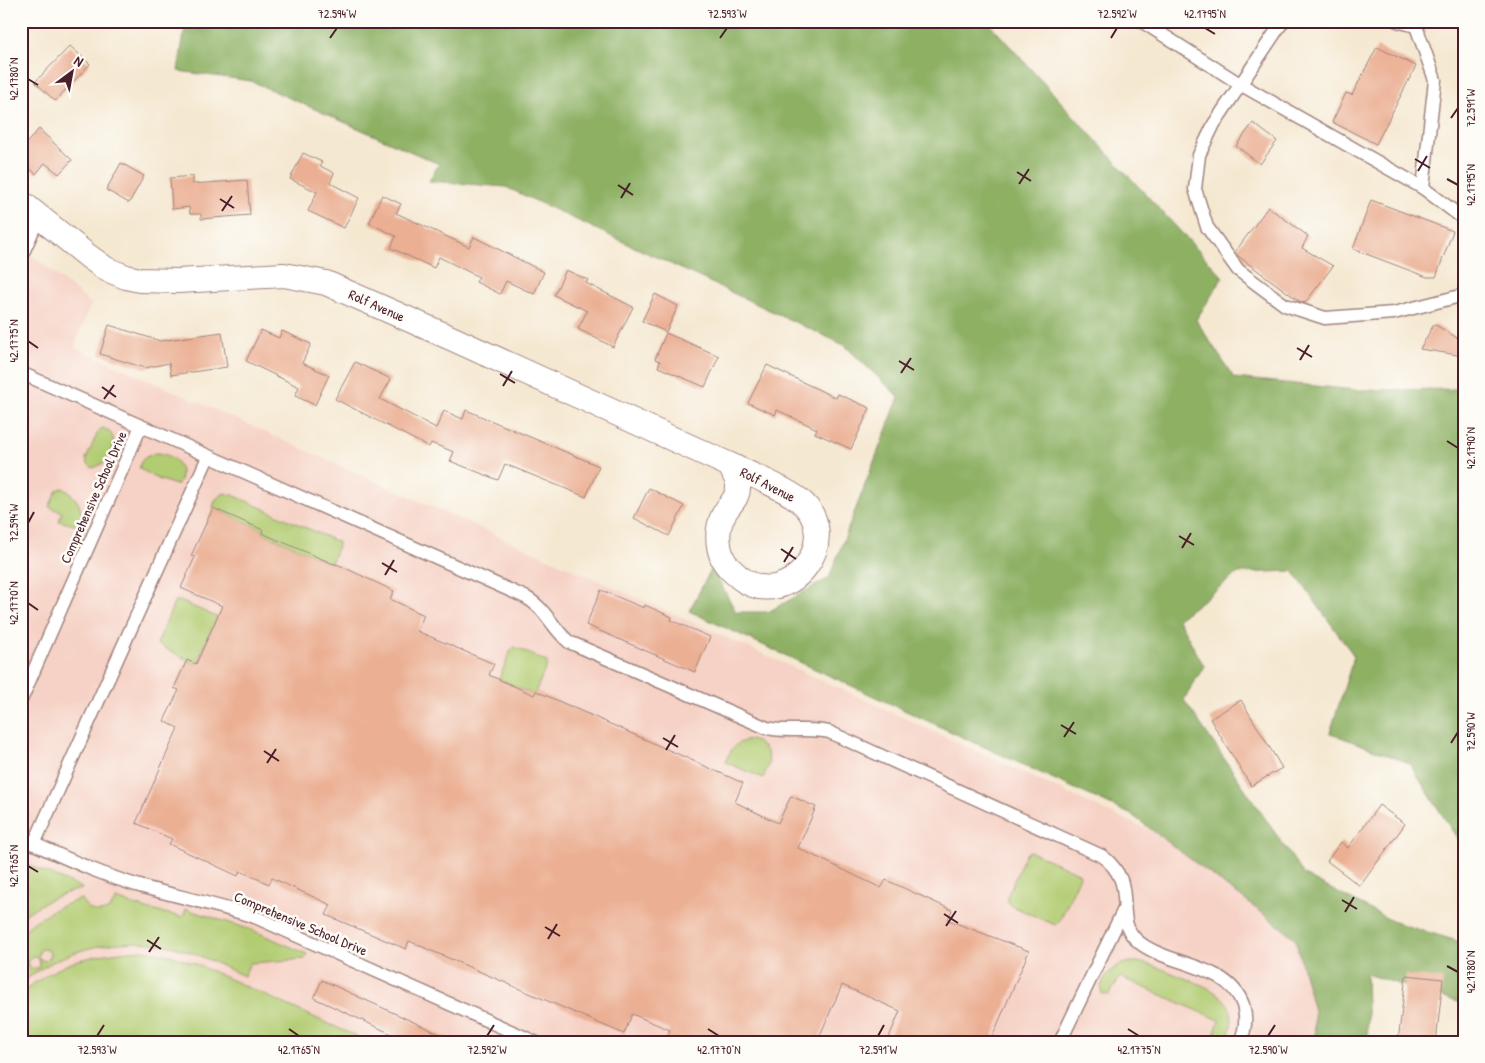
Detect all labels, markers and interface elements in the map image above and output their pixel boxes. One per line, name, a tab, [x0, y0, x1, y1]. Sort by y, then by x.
text: 72.594°W	[318, 5, 357, 22]
text: 72.593°W	[707, 5, 747, 22]
text: 72.592°W	[1097, 5, 1137, 22]
text: 42.1795°N	[1184, 5, 1226, 22]
north arrow	[48, 48, 98, 98]
text: N	[71, 51, 88, 71]
text: 42.1780°N	[5, 58, 22, 100]
text: 72.591°W	[1462, 88, 1479, 127]
text: 42.1795°N	[1462, 164, 1479, 206]
street label: Rolf Avenue	[346, 284, 408, 326]
text: 42.1775°N	[5, 319, 22, 363]
text: 42.1790°N	[1462, 427, 1479, 469]
street label: Comprehensive School Drive	[55, 428, 132, 567]
street label: Rolf Avenue	[737, 462, 799, 506]
text: 72.594°W	[5, 503, 22, 542]
text: 42.1770°N	[5, 581, 22, 625]
text: 72.590°W	[1462, 712, 1479, 752]
text: 42.1765°N	[5, 845, 22, 887]
street label: Comprehensive School Drive	[231, 886, 371, 961]
text: 42.1780°N	[1462, 951, 1479, 993]
text: 72.593°W	[77, 1041, 117, 1058]
text: 42.1765°N	[278, 1041, 320, 1058]
text: 72.592°W	[467, 1041, 507, 1058]
text: 42.1770°N	[697, 1041, 741, 1058]
text: 72.591°W	[859, 1041, 898, 1058]
text: 42.1775°N	[1117, 1041, 1161, 1058]
text: 72.590°W	[1248, 1041, 1288, 1058]

